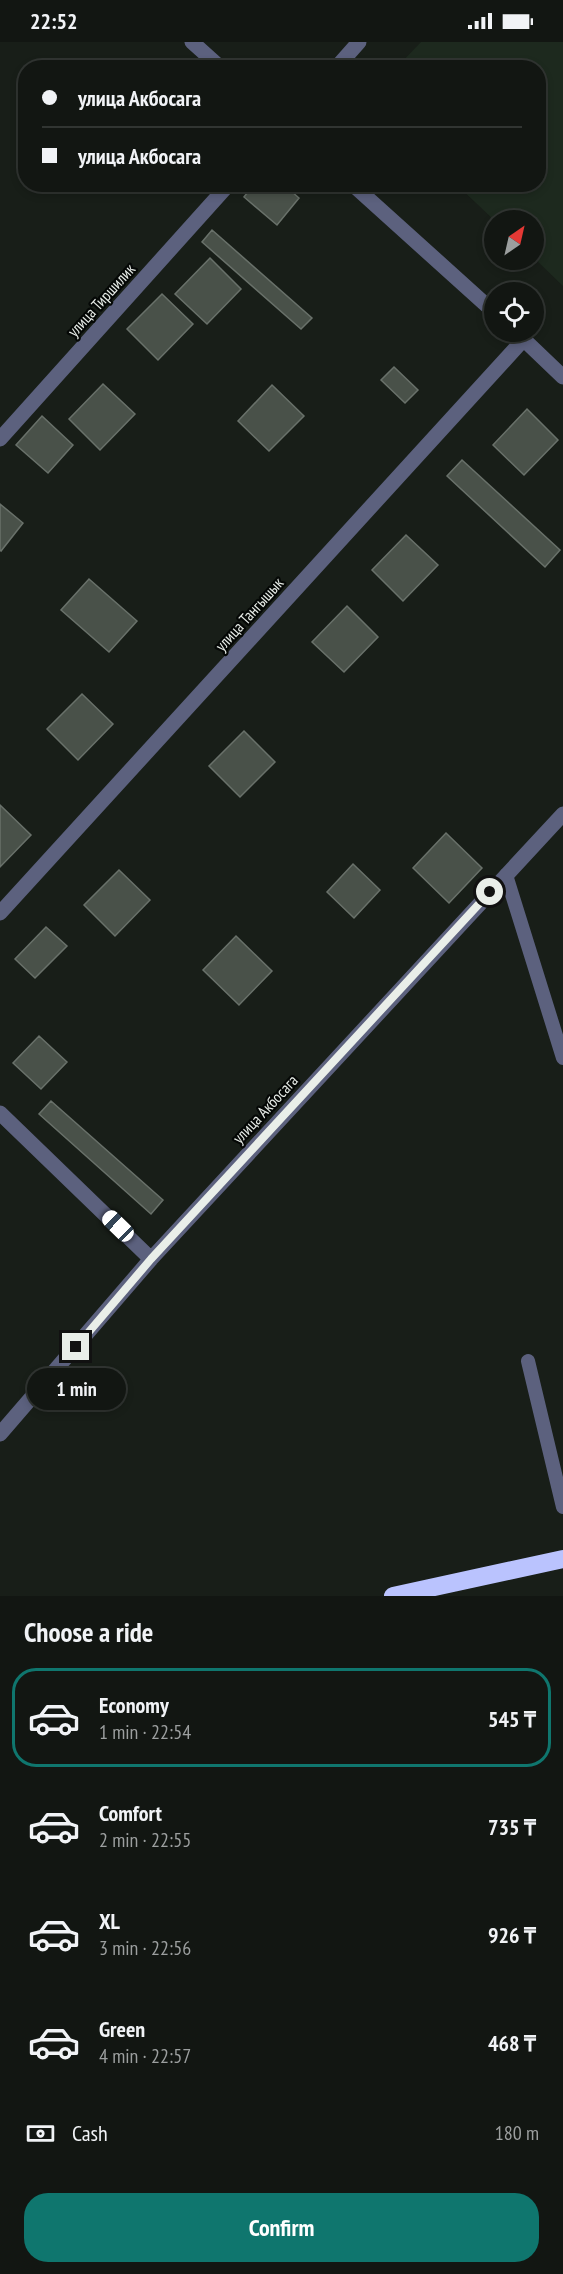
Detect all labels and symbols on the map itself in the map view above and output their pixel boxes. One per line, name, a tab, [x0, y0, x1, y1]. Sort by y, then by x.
north arrow	[484, 210, 544, 270]
street label: улица Тиршилик	[63, 259, 140, 341]
street label: улица Тангышык	[211, 572, 288, 655]
route start	[476, 878, 503, 905]
street label: улица Акбосага	[228, 1071, 302, 1147]
car	[99, 1207, 137, 1245]
route end	[62, 1333, 89, 1360]
callout: 1 min	[26, 1368, 125, 1410]

